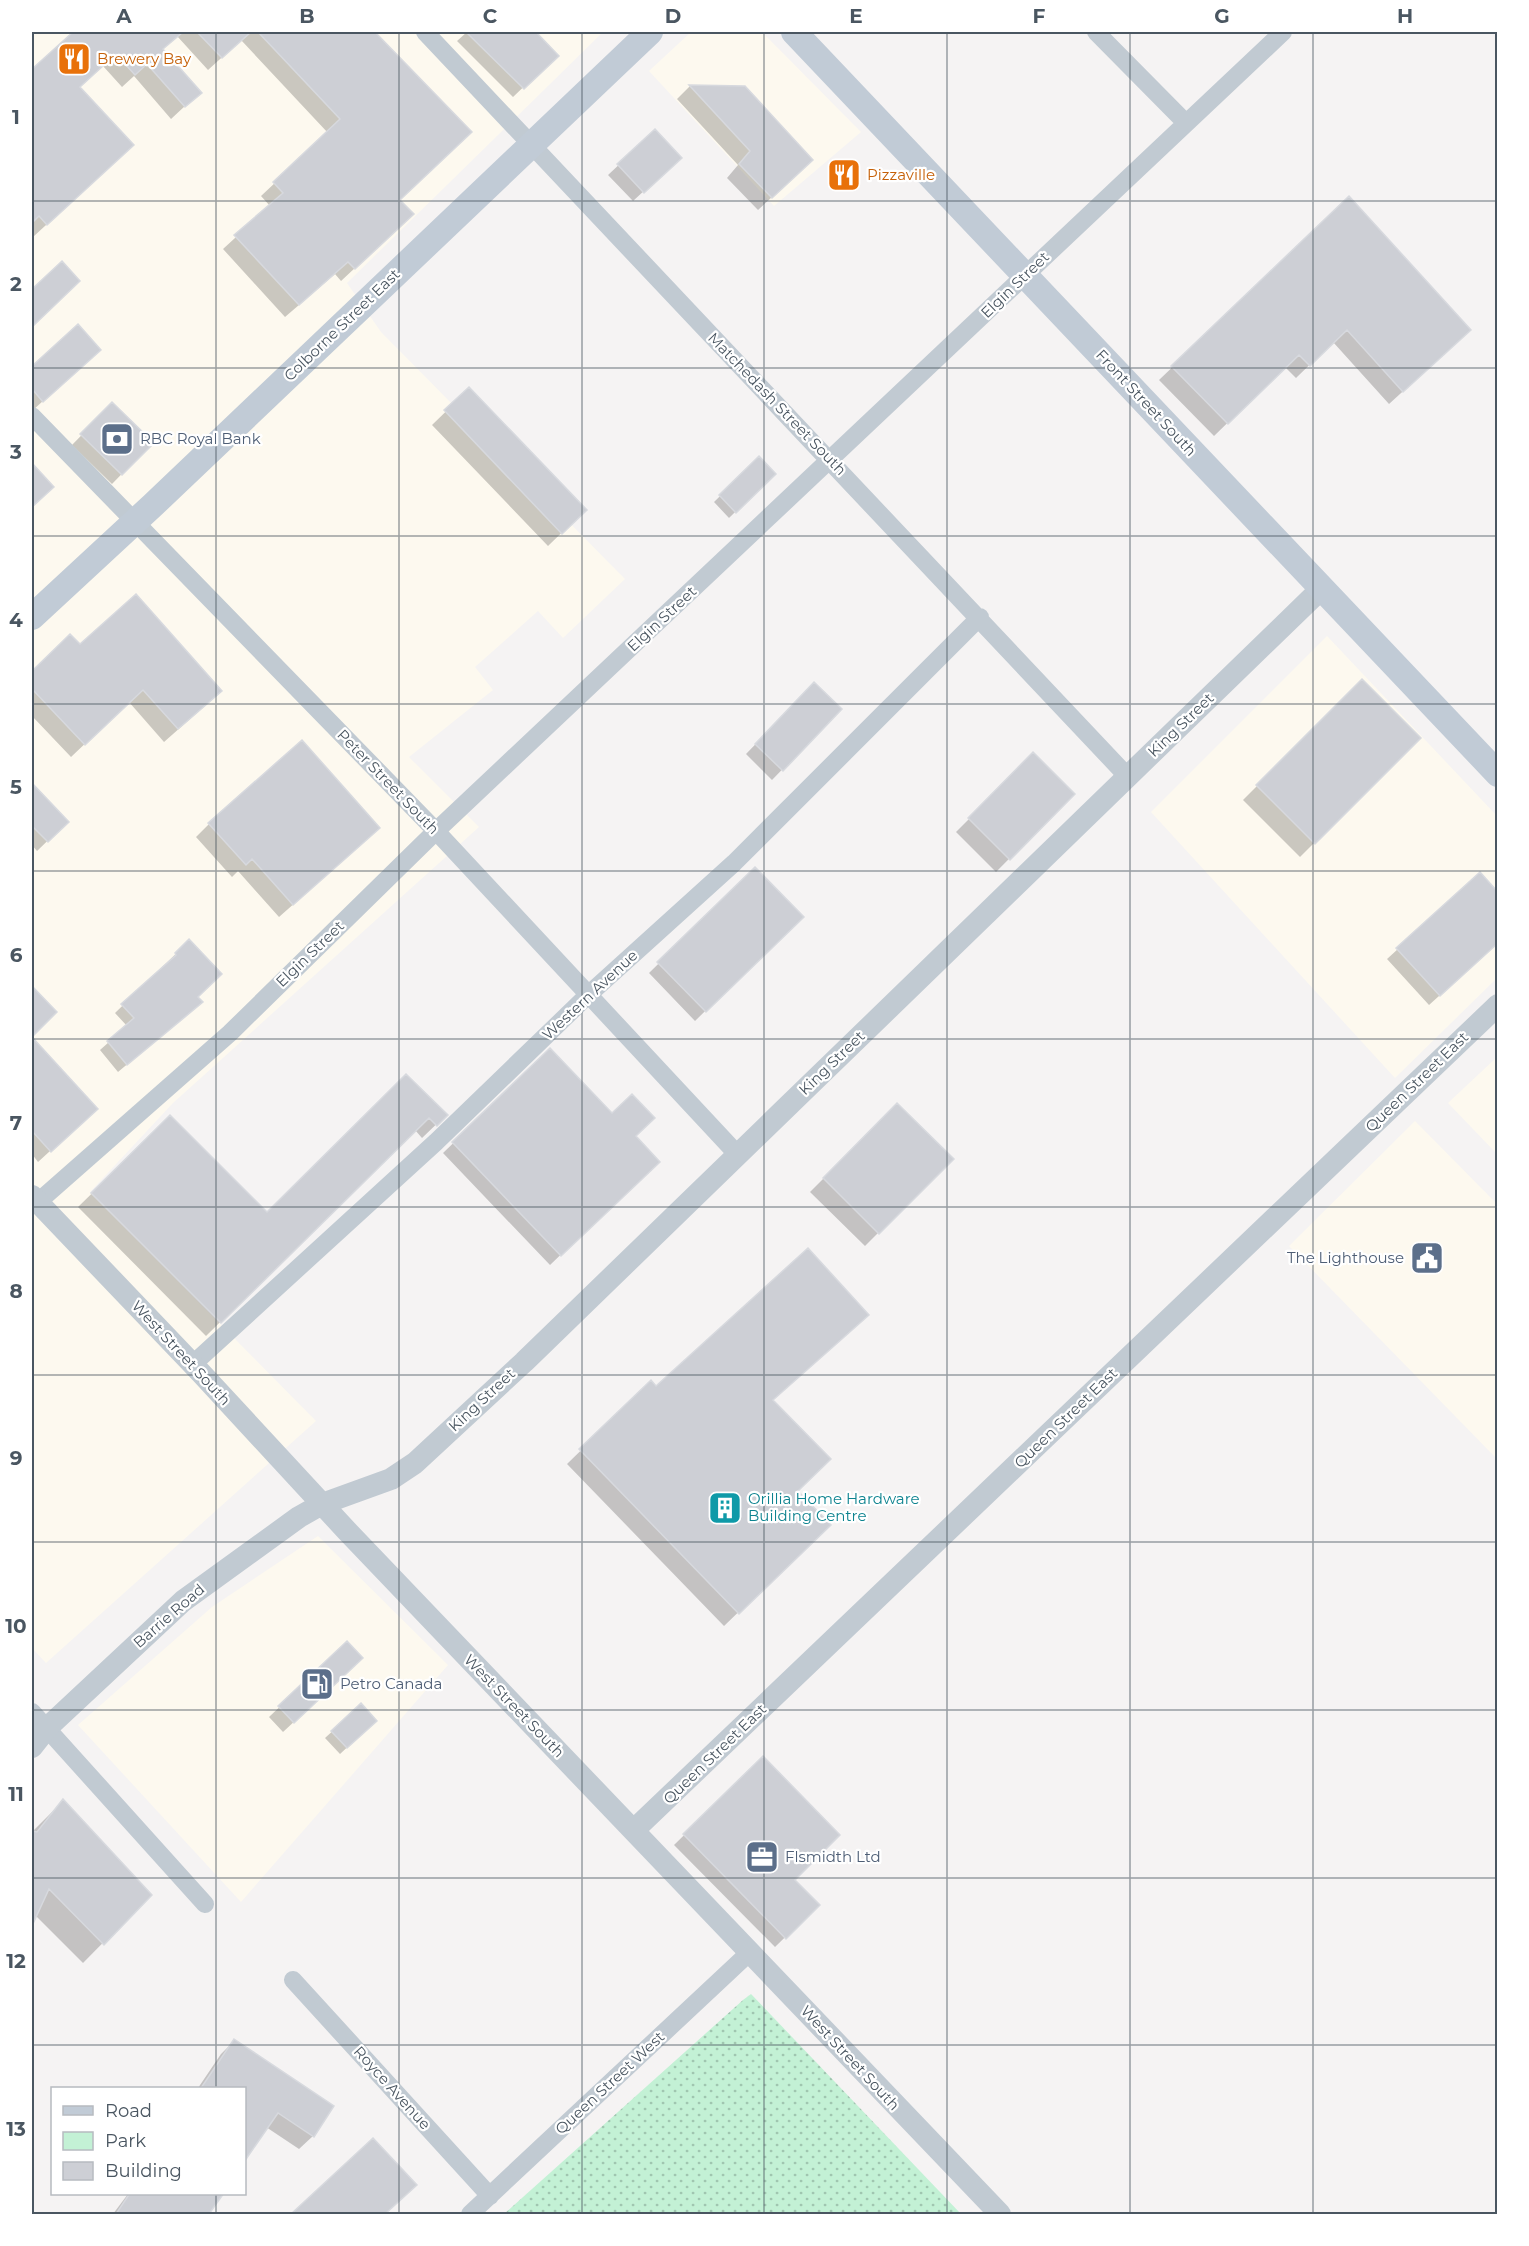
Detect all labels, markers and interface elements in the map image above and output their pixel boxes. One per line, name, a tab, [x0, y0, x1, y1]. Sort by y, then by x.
text: A	[115, 4, 132, 28]
text: B	[299, 4, 315, 28]
text: C	[483, 4, 498, 28]
text: D	[665, 4, 681, 28]
text: E	[849, 4, 863, 28]
text: F	[1033, 4, 1046, 28]
text: G	[1214, 4, 1230, 28]
text: H	[1397, 4, 1413, 28]
restaurant icon: Brewery Bay	[56, 41, 92, 77]
place label: Brewery Bay	[97, 49, 192, 68]
text: 1	[12, 105, 20, 129]
restaurant icon: Pizzaville	[826, 157, 862, 193]
place label: Pizzaville	[867, 165, 935, 184]
street label: Elgin Street	[976, 247, 1053, 322]
street label: Colborne Street East	[280, 264, 404, 385]
text: 2	[10, 272, 22, 296]
street label: Matchedash Street South	[704, 328, 851, 479]
street label: Front Street South	[1092, 345, 1201, 460]
bank icon: RBC Royal Bank	[99, 421, 135, 457]
place label: RBC Royal Bank	[140, 429, 261, 448]
text: 3	[9, 440, 22, 464]
street label: Elgin Street	[623, 582, 700, 656]
text: 4	[9, 608, 23, 632]
street label: King Street	[1144, 688, 1218, 761]
street label: Peter Street South	[333, 725, 443, 838]
text: 5	[10, 775, 22, 799]
street label: Elgin Street	[271, 916, 348, 991]
text: 6	[10, 943, 23, 967]
street label: Western Avenue	[538, 946, 641, 1044]
street label: King Street	[795, 1026, 869, 1099]
street label: Queen Street East	[1361, 1027, 1472, 1136]
text: 7	[10, 1111, 22, 1135]
public building icon: The Lighthouse	[1409, 1240, 1445, 1276]
place label: The Lighthouse	[1287, 1248, 1404, 1267]
text: 8	[9, 1279, 23, 1303]
street label: West Street South	[128, 1296, 235, 1409]
street label: Queen Street East	[1010, 1363, 1121, 1472]
street label: King Street	[444, 1364, 519, 1435]
text: 9	[10, 1446, 22, 1470]
place label: Orillia Home Hardware Building Centre	[748, 1489, 920, 1525]
building icon: Orillia Home Hardware Building Centre	[707, 1490, 743, 1526]
street label: Barrie Road	[129, 1580, 208, 1652]
text: 10	[5, 1614, 27, 1638]
street label: West Street South	[460, 1650, 569, 1761]
fuel station icon: Petro Canada	[299, 1666, 335, 1702]
place label: Petro Canada	[340, 1674, 442, 1693]
street label: Queen Street East	[659, 1699, 770, 1808]
text: 11	[8, 1782, 24, 1806]
office icon: Flsmidth Ltd	[744, 1839, 780, 1875]
place label: Flsmidth Ltd	[785, 1847, 881, 1866]
text: 12	[6, 1949, 26, 1973]
street label: West Street South	[797, 2001, 904, 2114]
street label: Queen Street West	[551, 2027, 668, 2138]
street label: Royce Avenue	[350, 2042, 435, 2133]
legend	[51, 2087, 246, 2195]
text: Road	[105, 2100, 152, 2122]
text: 13	[6, 2117, 26, 2141]
text: Park	[105, 2130, 146, 2152]
text: Building	[105, 2160, 182, 2182]

